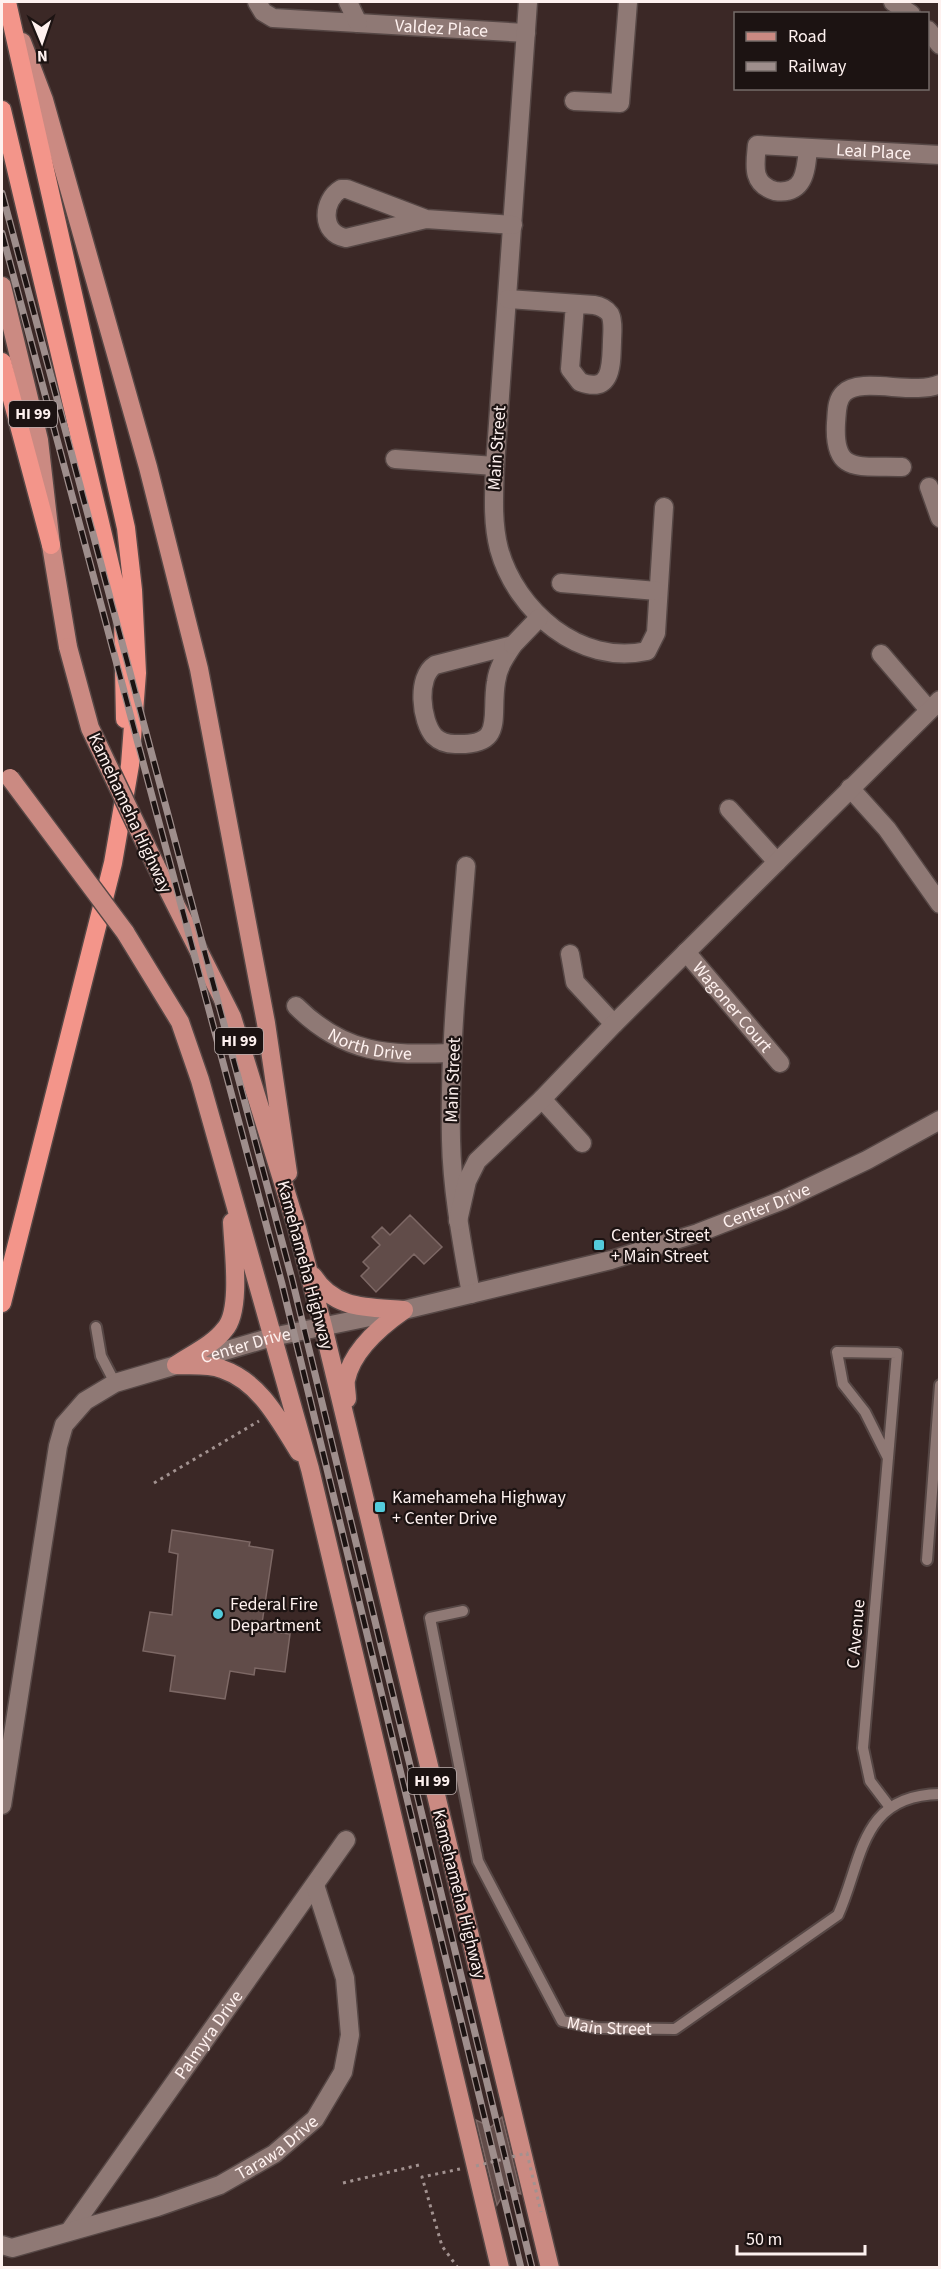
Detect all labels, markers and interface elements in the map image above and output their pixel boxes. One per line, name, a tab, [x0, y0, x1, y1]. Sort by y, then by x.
north arrow	[12, 12, 72, 72]
legend	[734, 12, 929, 90]
street label: Valdez Place	[394, 13, 489, 43]
text: Road	[788, 24, 827, 49]
text: N	[37, 45, 48, 67]
text: Railway	[788, 54, 847, 79]
street label: Leal Place	[835, 137, 912, 166]
road number: HI 99	[9, 401, 57, 427]
street label: Main Street	[482, 405, 512, 491]
street label: Kamehameha Highway	[82, 729, 178, 898]
street label: Wagoner Court	[687, 956, 778, 1058]
street label: North Drive	[323, 1022, 413, 1066]
road number: HI 99	[215, 1028, 263, 1054]
street label: Main Street	[439, 1037, 467, 1123]
street label: Center Drive	[719, 1176, 814, 1235]
street label: Kamehameha Highway	[270, 1178, 340, 1353]
place label: Center Street + Main Street	[611, 1223, 710, 1269]
marker: Center Street + Main Street	[592, 1238, 606, 1252]
street label: Center Drive	[197, 1321, 293, 1370]
place label: Kamehameha Highway + Center Drive	[392, 1485, 566, 1531]
marker: Kamehameha Highway + Center Drive	[373, 1500, 387, 1514]
place label: Federal Fire Department	[230, 1592, 321, 1638]
street label: C Avenue	[841, 1598, 871, 1670]
marker: Federal Fire Department	[211, 1607, 225, 1621]
road number: HI 99	[408, 1768, 456, 1794]
street label: Kamehameha Highway	[426, 1807, 492, 1982]
street label: Palmyra Drive	[168, 1985, 249, 2084]
street label: Main Street	[565, 2010, 652, 2041]
street label: Tarawa Drive	[231, 2109, 323, 2186]
scale bar	[737, 2218, 864, 2256]
text: 50 m	[746, 2227, 782, 2252]

